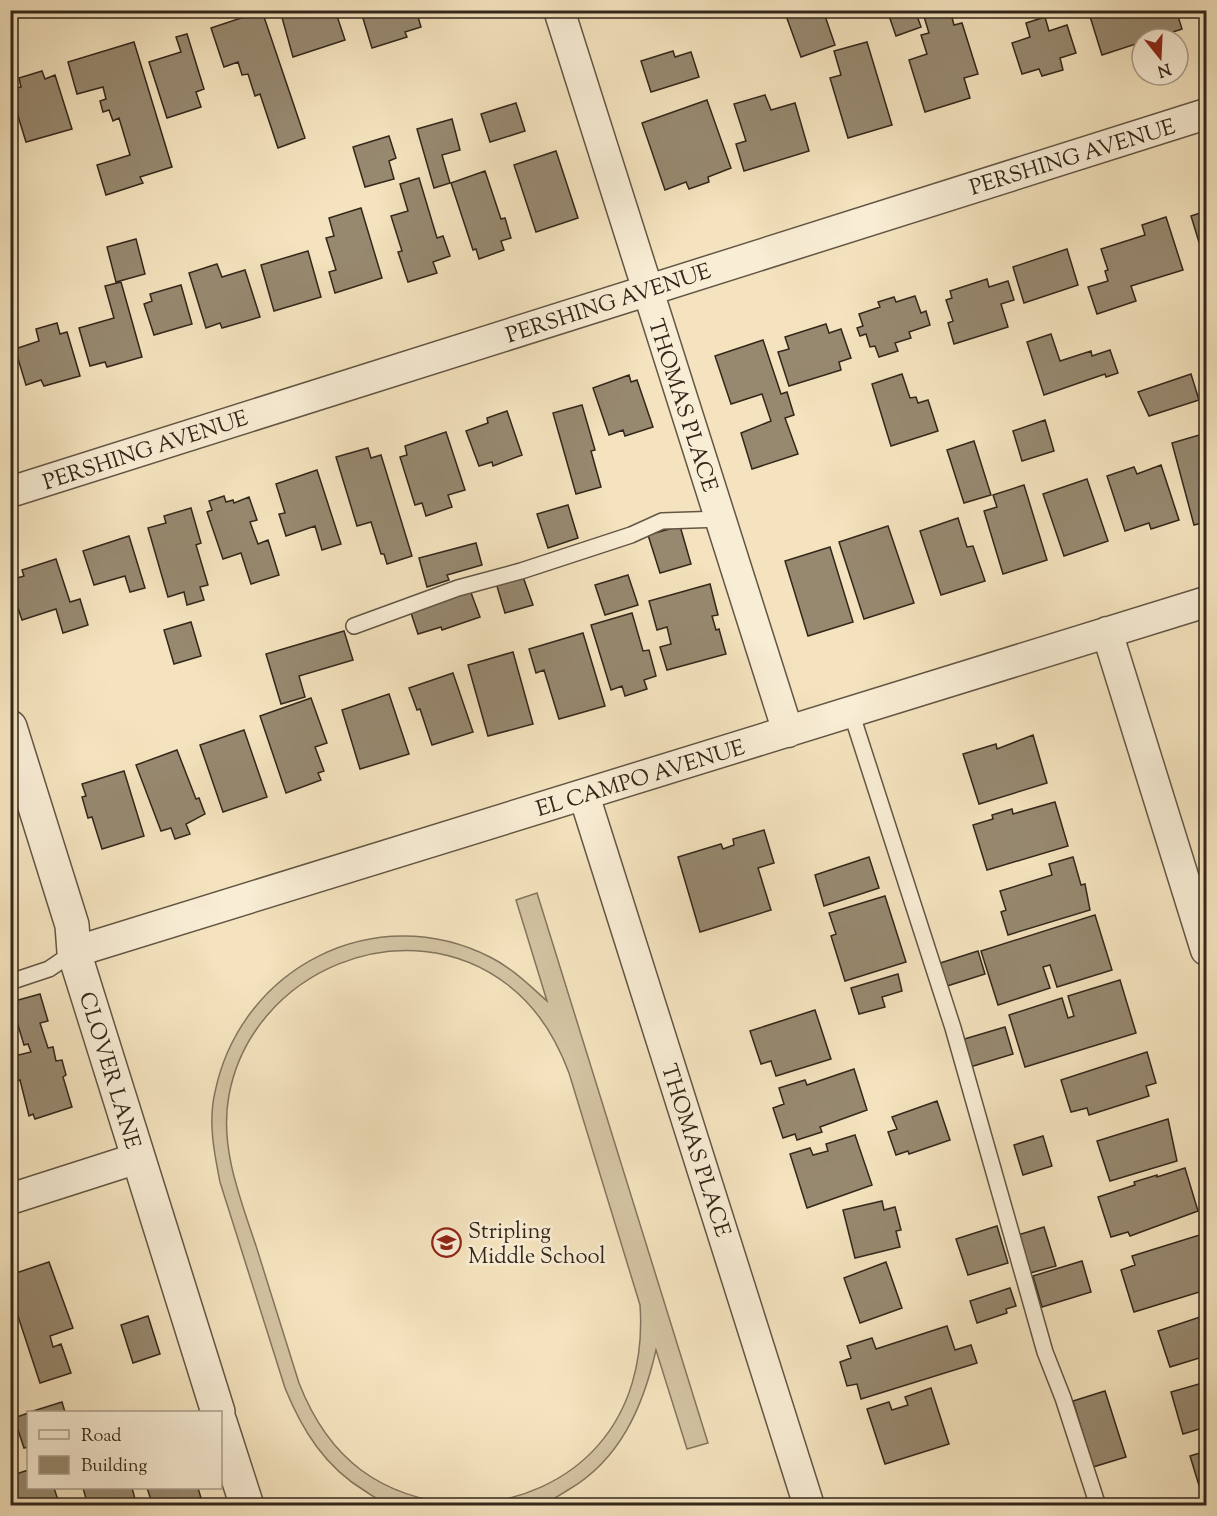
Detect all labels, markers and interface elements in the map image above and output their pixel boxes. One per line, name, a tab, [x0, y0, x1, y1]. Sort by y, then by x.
north arrow	[1130, 27, 1190, 87]
text: N	[1154, 56, 1173, 82]
street label: PERSHING AVENUE	[966, 112, 1180, 205]
street label: PERSHING AVENUE	[502, 257, 716, 353]
street label: THOMAS PLACE	[638, 315, 724, 497]
street label: PERSHING AVENUE	[39, 404, 253, 500]
street label: EL CAMPO AVENUE	[533, 733, 749, 827]
street label: CLOVER LANE	[69, 988, 147, 1153]
street label: THOMAS PLACE	[651, 1060, 737, 1242]
place label: Stripling Middle School	[468, 1217, 606, 1274]
school or university icon: Stripling Middle School	[431, 1227, 463, 1259]
legend	[27, 1411, 222, 1489]
text: Road	[81, 1424, 121, 1450]
text: Building	[81, 1454, 147, 1480]

